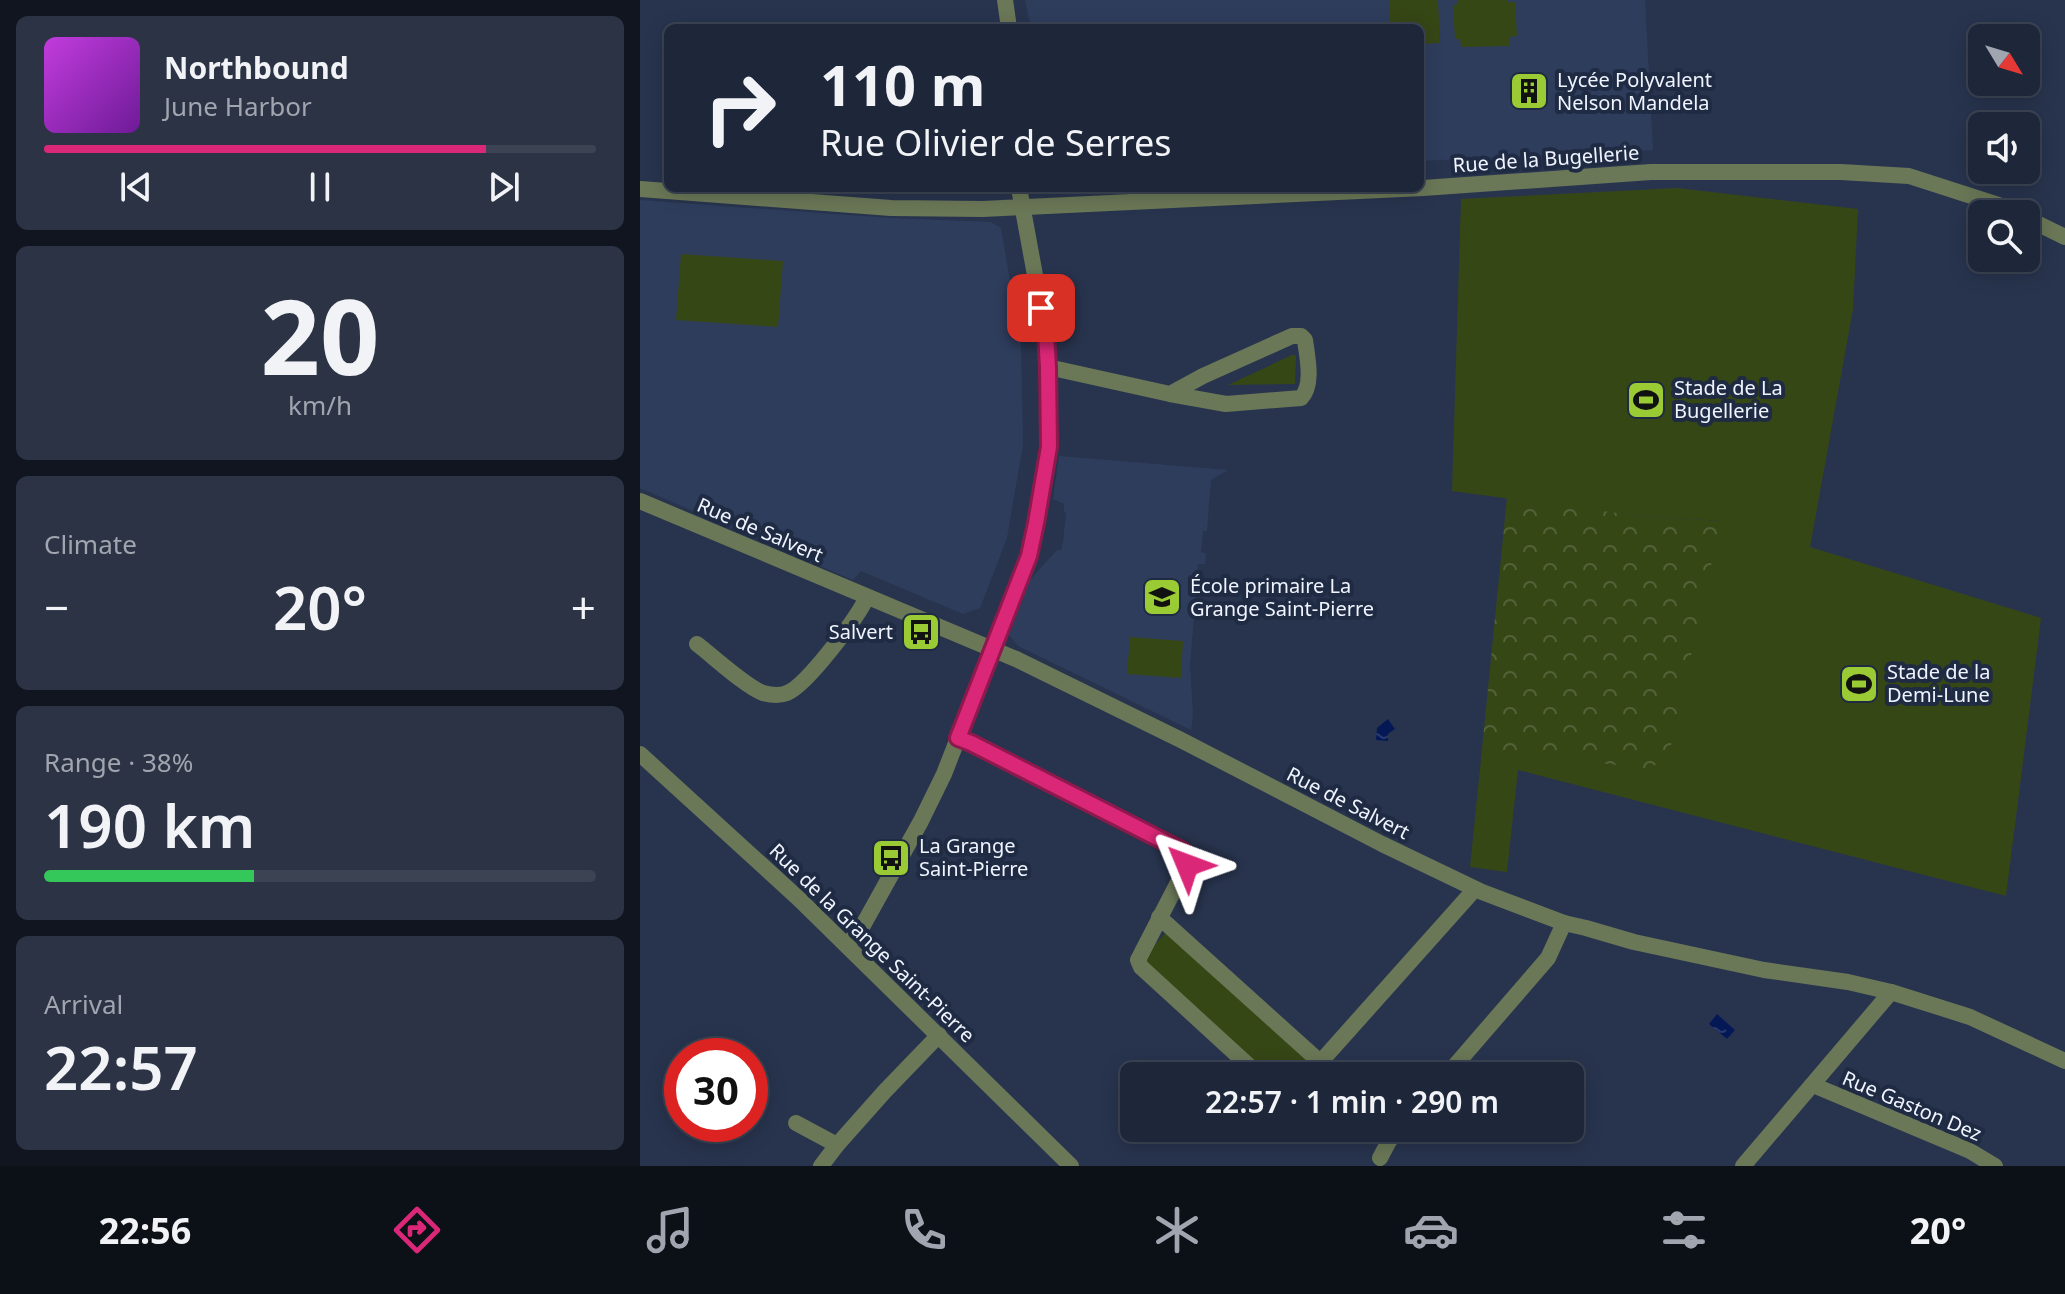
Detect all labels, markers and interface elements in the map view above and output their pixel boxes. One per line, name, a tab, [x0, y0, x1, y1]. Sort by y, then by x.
north arrow	[1968, 24, 2040, 96]
map controls	[1968, 24, 2040, 272]
text: 110 m	[820, 46, 985, 122]
text: Northbound	[164, 47, 349, 88]
icon: right	[688, 56, 792, 160]
place label: Lycée Polyvalent Nelson Mandela	[1557, 66, 1712, 116]
building icon: Lycée Polyvalent Nelson Mandela	[1508, 70, 1550, 112]
text: June Harbor	[164, 88, 312, 124]
button: sound	[1968, 112, 2040, 184]
text: Rue Olivier de Serres	[820, 118, 1172, 167]
street label: Rue de la Bugellerie	[1452, 139, 1640, 178]
icon: previous	[114, 165, 158, 209]
icon: pause	[298, 165, 342, 209]
icon: next	[482, 165, 526, 209]
button: search	[1968, 200, 2040, 272]
text: 20	[261, 264, 379, 405]
pin	[1007, 274, 1075, 342]
icon: arrive	[1019, 286, 1063, 330]
place label: Stade de La Bugellerie	[1674, 374, 1783, 424]
sports icon: Stade de La Bugellerie	[1625, 379, 1667, 421]
text: km/h	[288, 387, 352, 423]
street label: Rue de Salvert	[693, 491, 827, 568]
text: Climate	[44, 526, 137, 562]
text: 20°	[273, 566, 367, 648]
place label: École primaire La Grange Saint-Pierre	[1190, 572, 1374, 622]
school or university icon: École primaire La Grange Saint-Pierre	[1141, 576, 1183, 618]
text: −	[44, 577, 69, 637]
text: +	[571, 577, 596, 637]
bus stop icon: Salvert	[900, 611, 942, 653]
place label: Salvert	[829, 618, 893, 645]
place label: Stade de la Demi-Lune	[1887, 658, 1990, 708]
sports icon: Stade de la Demi-Lune	[1838, 663, 1880, 705]
text: Range · 38%	[44, 744, 193, 780]
street label: Rue de Salvert	[1282, 760, 1414, 845]
text: 190 km	[44, 784, 255, 866]
position arrow	[1145, 823, 1229, 907]
place label: La Grange Saint-Pierre	[919, 832, 1028, 882]
street label: Rue de la Grange Saint-Pierre	[764, 837, 981, 1048]
bus stop icon: La Grange Saint-Pierre	[870, 837, 912, 879]
text: Arrival	[44, 986, 123, 1022]
text: 22:57	[44, 1026, 198, 1108]
speed limit sign: 30	[664, 1038, 768, 1142]
street label: Rue Gaston Dez	[1839, 1064, 1986, 1147]
text: 22:57 · 1 min · 290 m	[1205, 1081, 1499, 1122]
icon: directions	[389, 1202, 445, 1258]
icon: music	[642, 1202, 698, 1258]
icon: phone	[896, 1202, 952, 1258]
icon: climate	[1149, 1202, 1205, 1258]
icon: car	[1403, 1202, 1459, 1258]
icon: filters	[1656, 1202, 1712, 1258]
text: 22:56	[99, 1206, 191, 1255]
text: 20°	[1910, 1206, 1966, 1255]

